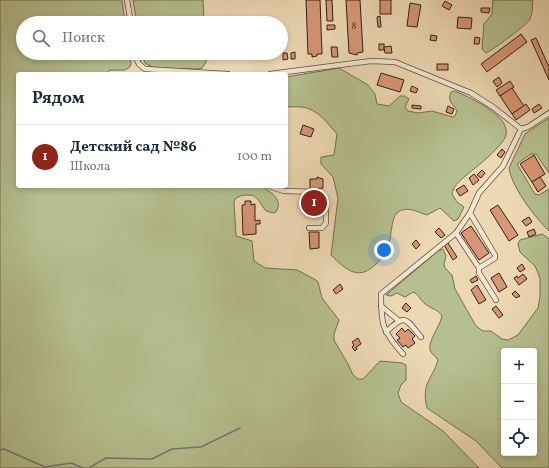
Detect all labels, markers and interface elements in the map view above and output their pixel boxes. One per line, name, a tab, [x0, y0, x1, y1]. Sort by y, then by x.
search box	[16, 16, 288, 60]
house number: 8	[351, 19, 357, 33]
icon: search	[30, 27, 52, 49]
text: Поиск	[62, 28, 105, 49]
text: Рядом	[32, 87, 85, 110]
text: Детский сад №86	[70, 137, 197, 158]
text: 1	[42, 148, 48, 166]
text: 100 m	[237, 148, 272, 166]
text: Школа	[70, 158, 110, 176]
pin: 1	[301, 188, 327, 218]
your location	[374, 240, 394, 260]
map controls	[501, 348, 537, 456]
button: +	[501, 348, 537, 384]
button: −	[501, 384, 537, 420]
button: locate	[501, 420, 537, 456]

